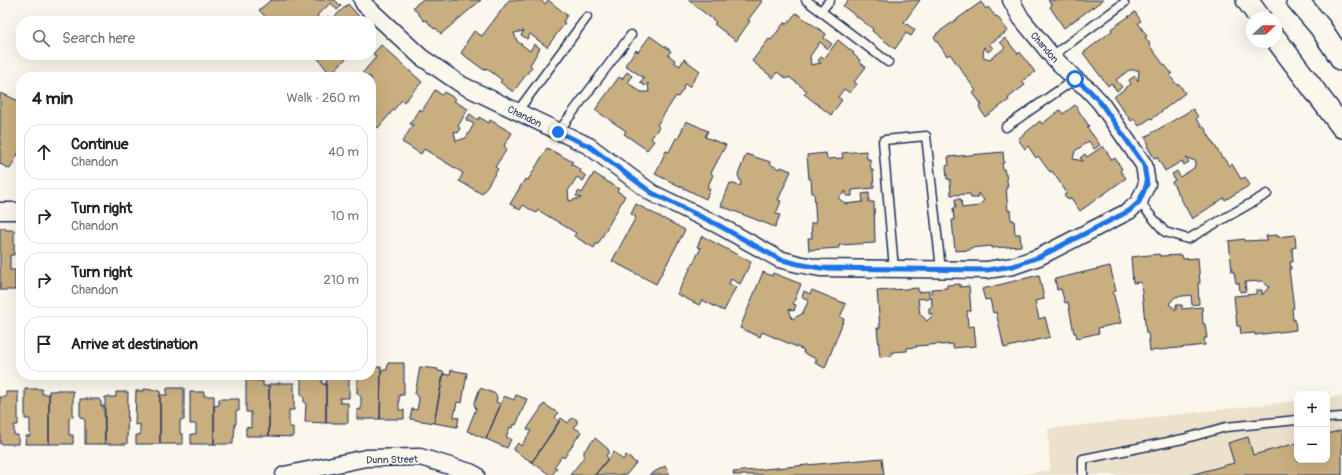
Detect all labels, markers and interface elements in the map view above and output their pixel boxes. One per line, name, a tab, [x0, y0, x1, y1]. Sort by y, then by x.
north arrow	[1246, 12, 1282, 48]
search box	[16, 16, 376, 60]
icon: search	[30, 27, 52, 49]
text: Search here	[62, 29, 135, 48]
street label: Chandon	[1028, 30, 1061, 66]
route start	[1066, 70, 1084, 88]
text: 4 min	[32, 88, 73, 109]
text: Walk · 260 m	[286, 90, 360, 106]
street label: Chandon	[506, 104, 544, 130]
route end	[549, 123, 567, 141]
text: Continue	[71, 135, 129, 154]
icon: ahead	[33, 141, 55, 163]
text: 40 m	[328, 144, 359, 160]
text: Chandon	[71, 154, 118, 170]
text: Turn right	[71, 199, 132, 218]
icon: right	[33, 205, 55, 227]
text: 10 m	[331, 208, 359, 224]
text: Chandon	[71, 218, 118, 234]
text: Turn right	[71, 263, 132, 282]
icon: right	[33, 269, 55, 291]
text: 210 m	[323, 272, 359, 288]
text: Chandon	[71, 282, 118, 298]
icon: arrive	[33, 333, 55, 355]
text: Arrive at destination	[71, 335, 198, 354]
map controls	[1294, 391, 1330, 463]
button: +	[1294, 391, 1330, 427]
button: −	[1294, 427, 1330, 463]
street label: Dunn Street	[366, 454, 419, 466]

